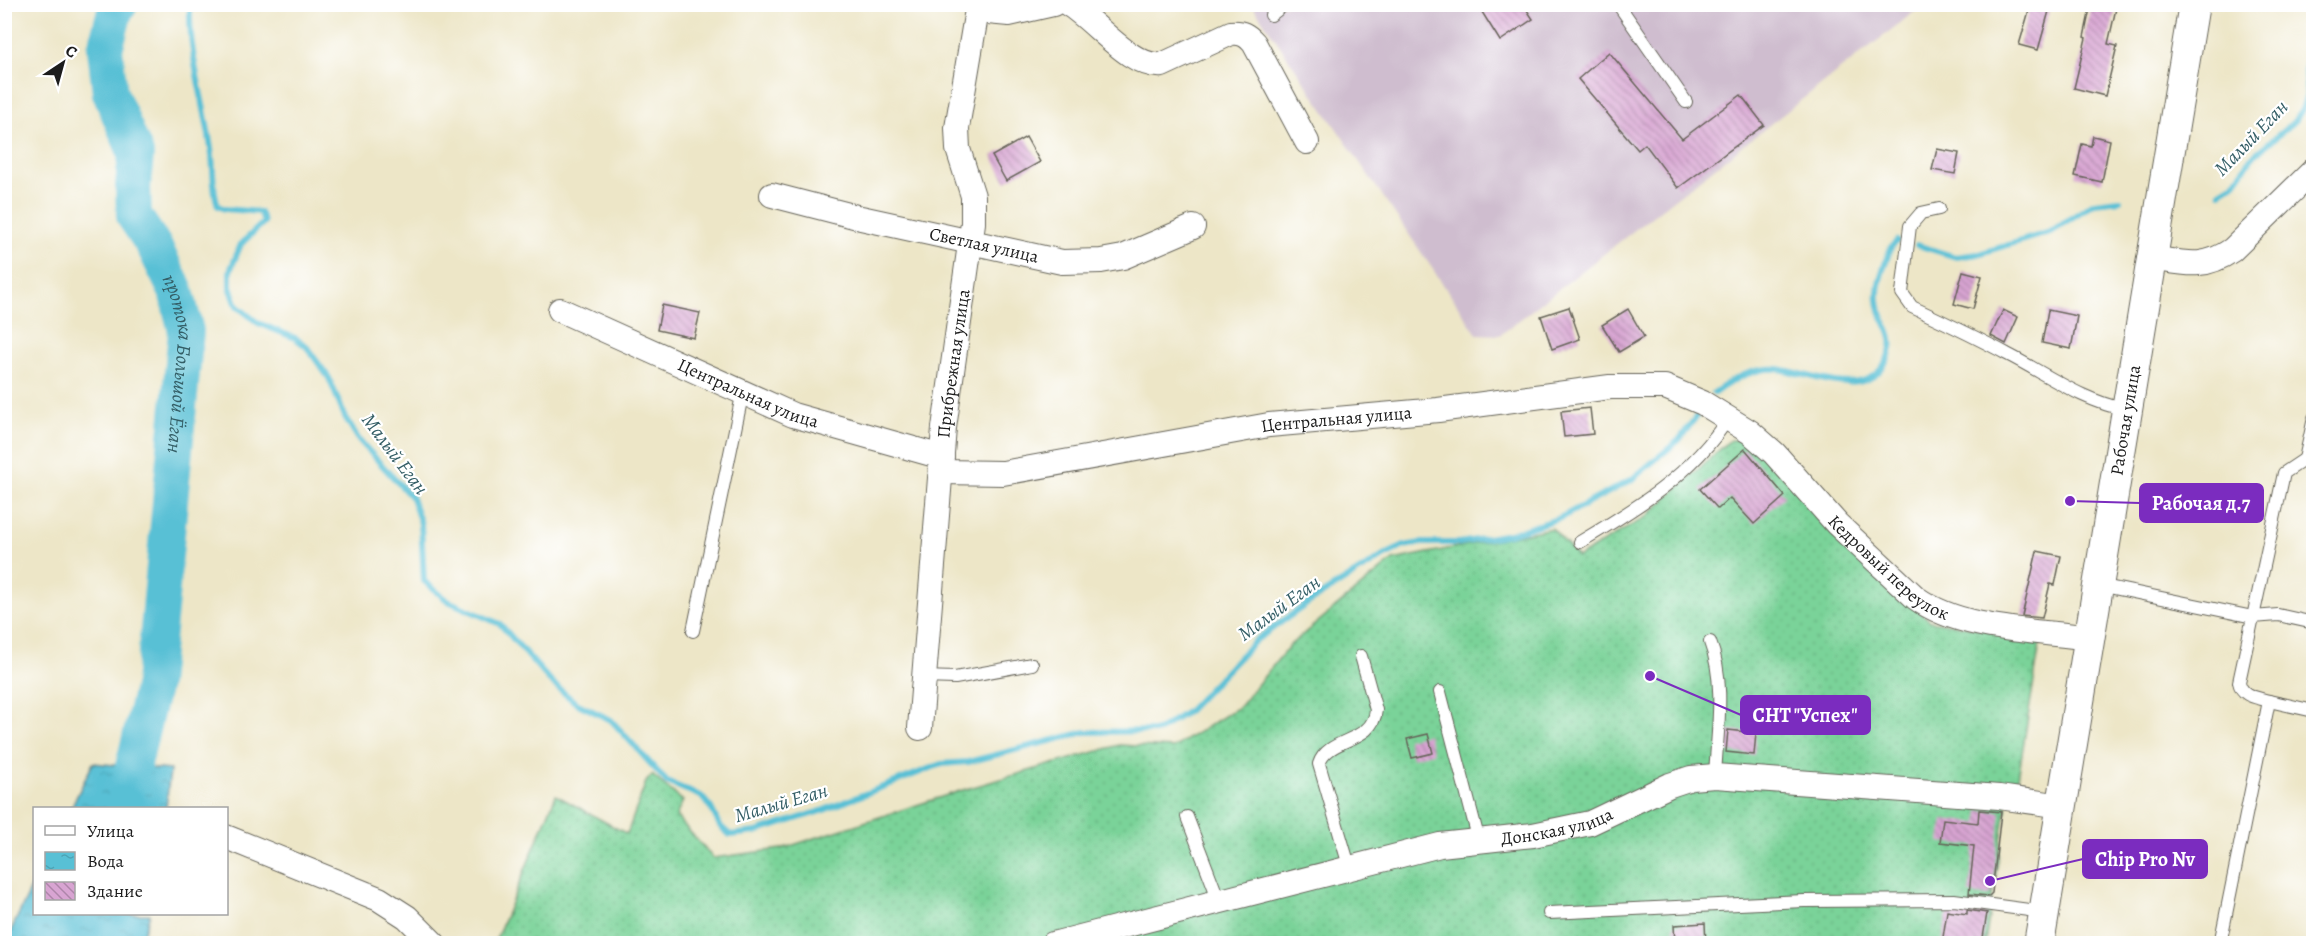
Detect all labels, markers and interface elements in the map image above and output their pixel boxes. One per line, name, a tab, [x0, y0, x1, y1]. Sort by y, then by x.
north arrow	[33, 33, 93, 93]
text: С	[61, 40, 82, 64]
water label: Малый Еган	[2208, 94, 2294, 182]
street label: Светлая улица	[927, 221, 1042, 269]
water label: протока Большой Ёган	[156, 269, 199, 455]
street label: Прибрежная улица	[931, 287, 976, 439]
street label: Центральная улица	[674, 353, 822, 434]
street label: Рабочая улица	[2104, 362, 2146, 477]
street label: Центральная улица	[1259, 400, 1413, 438]
water label: Малый Еган	[355, 408, 435, 500]
callout: Рабочая д.7	[2140, 484, 2263, 522]
text: Рабочая д.7	[2152, 490, 2251, 517]
street label: Кедровый переулок	[1823, 510, 1953, 626]
water label: Малый Еган	[1232, 569, 1326, 647]
callout: СНТ "Успех"	[1741, 696, 1870, 734]
text: СНТ "Успех"	[1752, 702, 1858, 729]
water label: Малый Еган	[731, 777, 831, 829]
street label: Донская улица	[1500, 802, 1617, 850]
legend	[33, 807, 228, 915]
text: Улица	[87, 819, 135, 843]
callout: Chip Pro Nv	[2083, 840, 2207, 878]
text: Chip Pro Nv	[2095, 846, 2196, 873]
text: Вода	[87, 849, 125, 873]
text: Здание	[87, 879, 143, 903]

